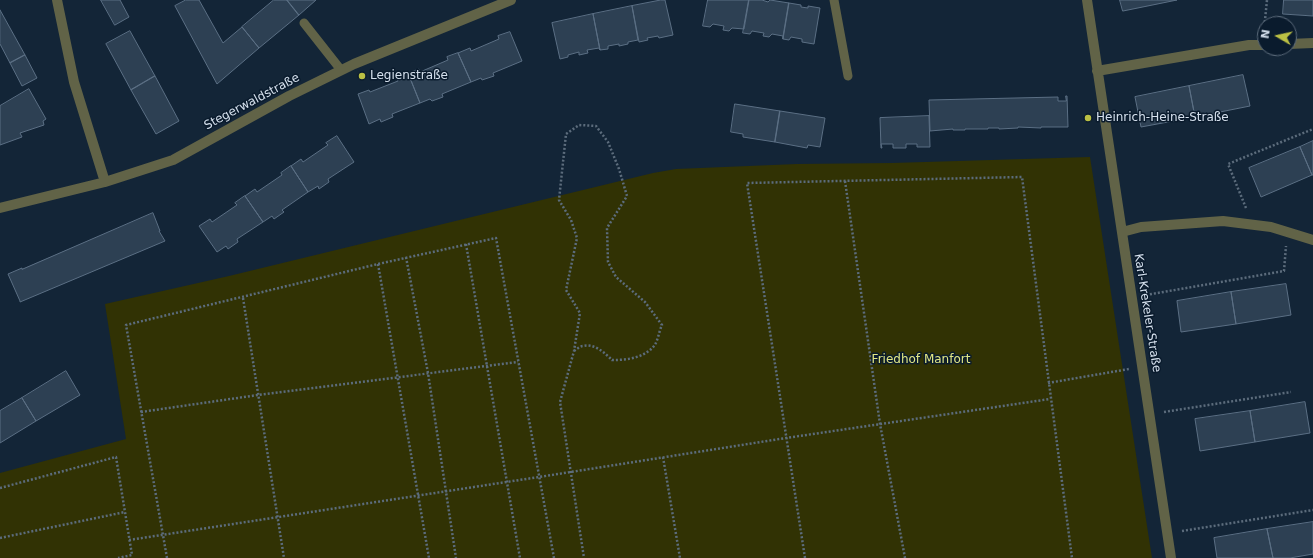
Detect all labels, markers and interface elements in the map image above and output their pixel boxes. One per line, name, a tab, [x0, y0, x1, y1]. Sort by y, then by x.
north arrow	[1257, 16, 1297, 56]
text: N	[1259, 29, 1273, 40]
place label: Legienstraße	[370, 69, 448, 83]
street label: Stegerwaldstraße	[202, 71, 302, 133]
marker: Legienstraße	[357, 71, 367, 81]
place label: Heinrich-Heine-Straße	[1096, 111, 1229, 125]
marker: Heinrich-Heine-Straße	[1083, 113, 1093, 123]
street label: Karl-Krekeler-Straße	[1130, 253, 1164, 373]
park label: Friedhof Manfort	[872, 353, 970, 367]

